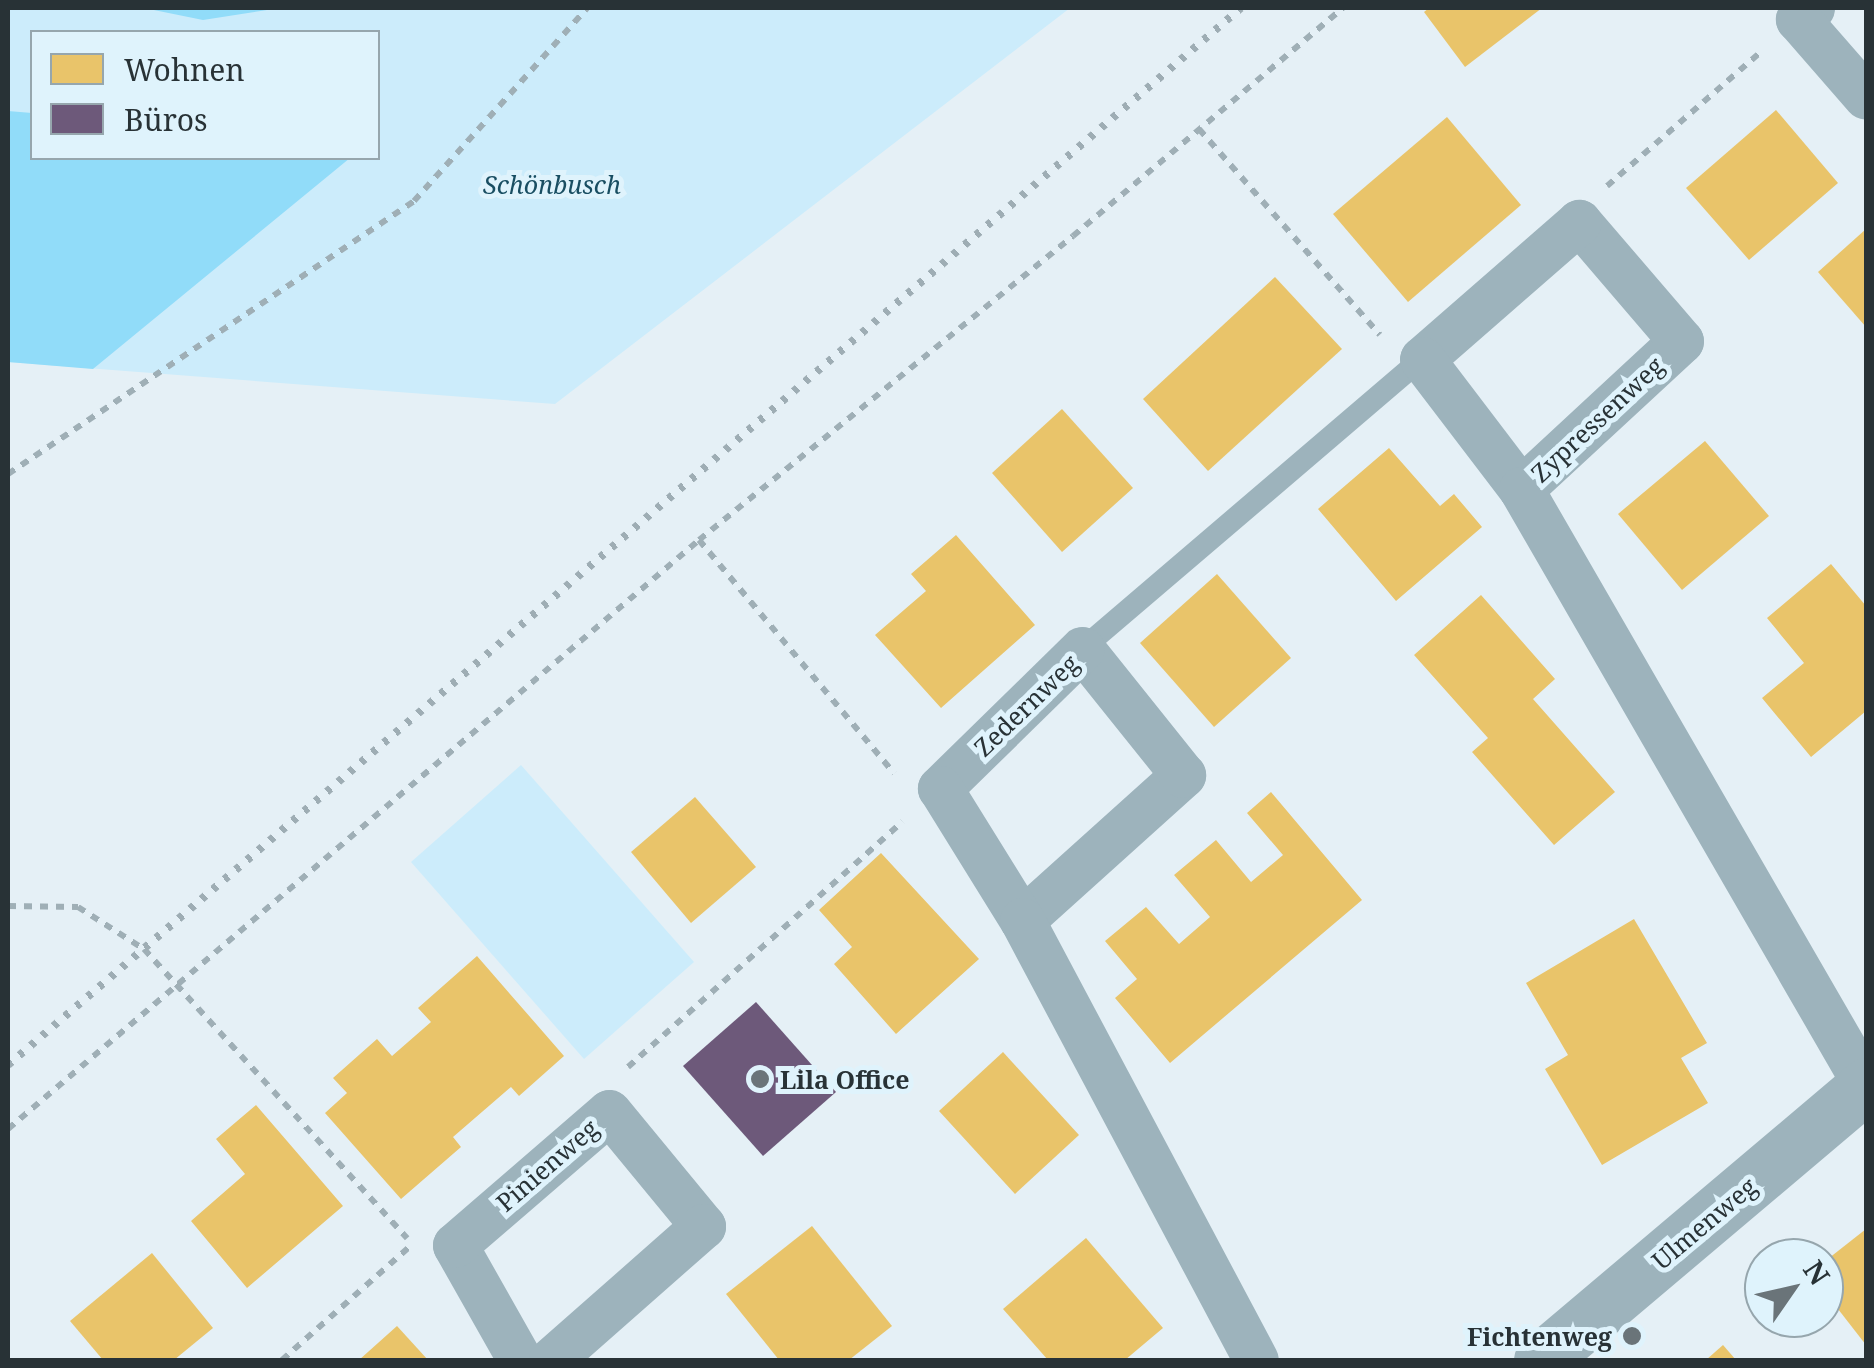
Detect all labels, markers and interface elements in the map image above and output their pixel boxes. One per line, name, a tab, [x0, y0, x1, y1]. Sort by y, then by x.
legend	[30, 30, 380, 160]
text: Wohnen	[124, 49, 245, 90]
text: Büros	[124, 99, 208, 140]
park label: Schönbusch	[483, 169, 621, 199]
street label: Zypressenweg	[1525, 350, 1669, 488]
street label: Zedernweg	[968, 648, 1084, 762]
place label: Lila Office	[780, 1064, 909, 1094]
marker: Lila Office	[749, 1068, 771, 1090]
street label: Pinienweg	[490, 1113, 604, 1217]
street label: Ulmenweg	[1646, 1171, 1762, 1275]
north arrow	[1744, 1238, 1844, 1338]
text: N	[1795, 1253, 1839, 1292]
place label: Fichtenweg	[1467, 1321, 1612, 1351]
marker: Fichtenweg	[1621, 1325, 1643, 1347]

